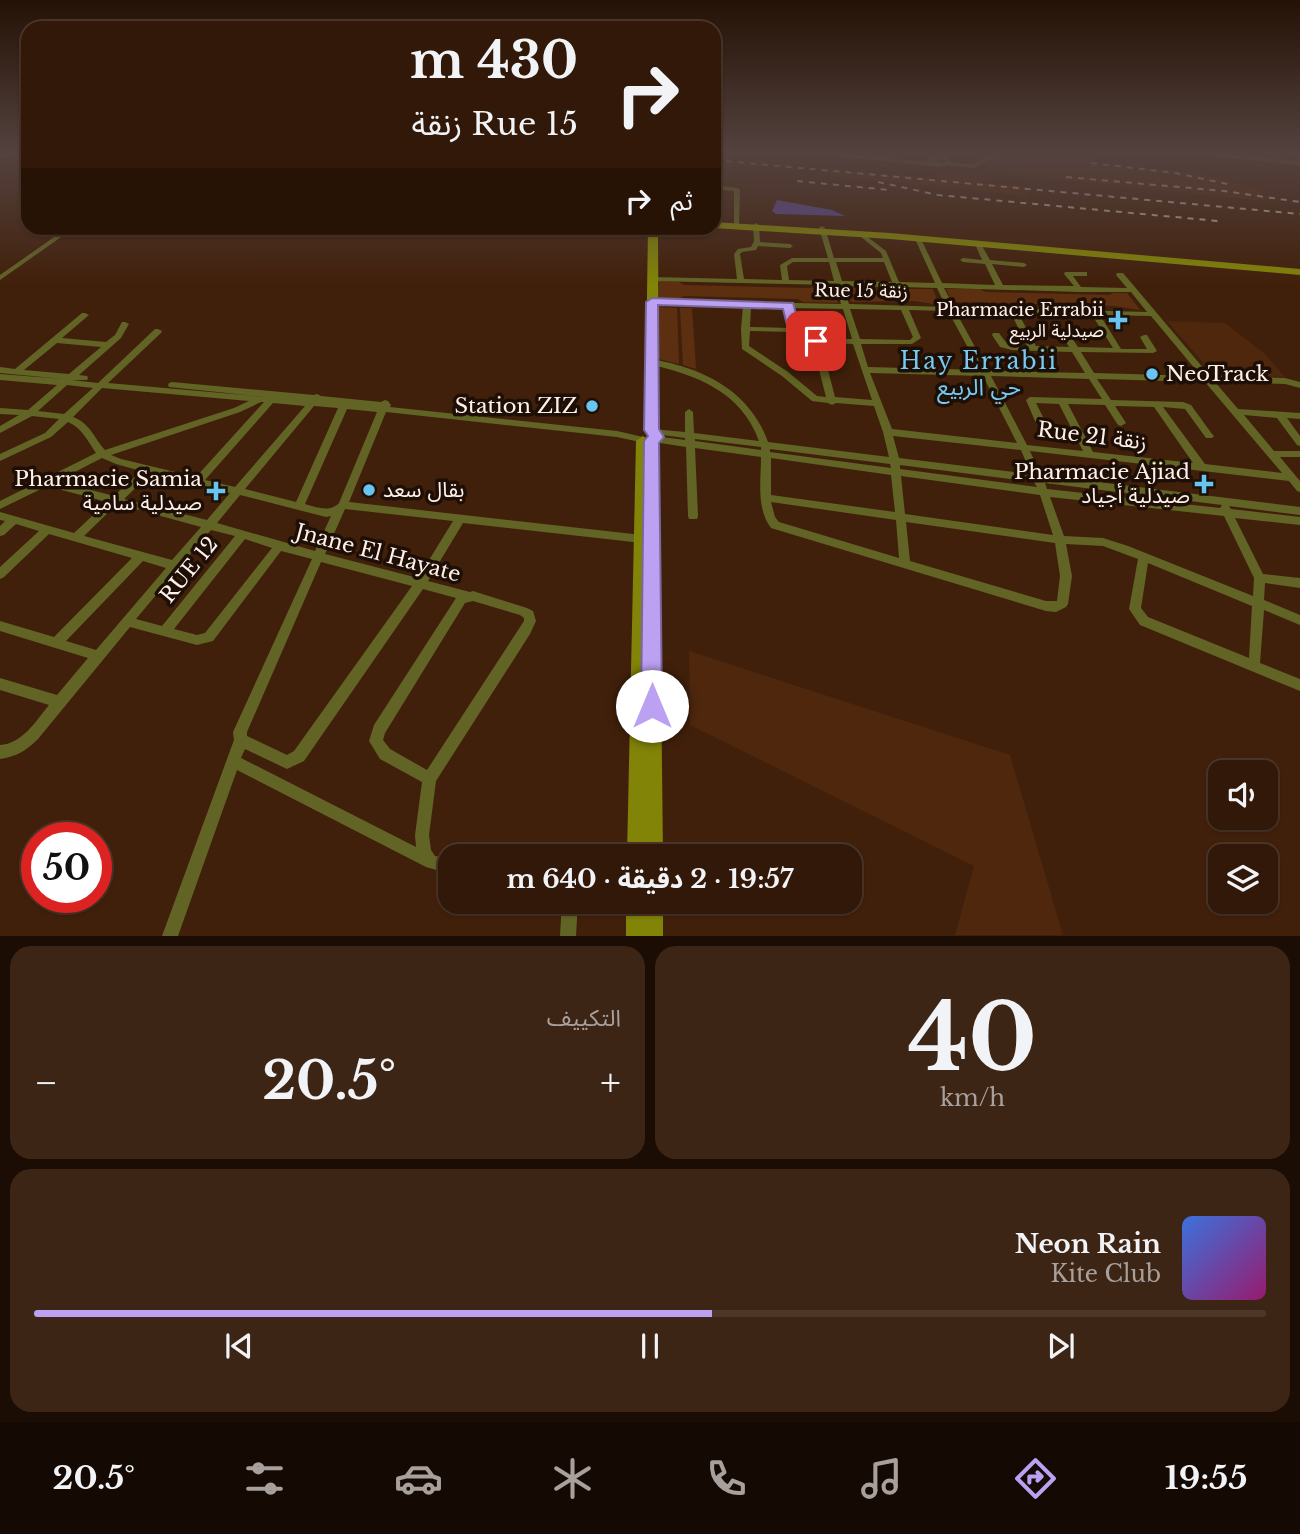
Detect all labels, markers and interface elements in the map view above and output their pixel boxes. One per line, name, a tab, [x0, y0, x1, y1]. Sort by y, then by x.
text: 430 m	[410, 30, 578, 91]
icon: right	[602, 49, 693, 140]
text: Rue 15 زنقة	[411, 104, 578, 144]
icon: right	[619, 182, 657, 220]
text: ثم	[671, 185, 693, 217]
street label: Rue 15 زنقة	[814, 279, 908, 303]
place label: Pharmacie Errabii صيدلية الربيع	[936, 299, 1104, 345]
pin	[786, 311, 846, 371]
marker: Pharmacie Errabii صيدلية الربيع	[1110, 312, 1126, 328]
icon: arrive	[797, 322, 835, 360]
district label: Hay Errabii حي الربيع	[900, 347, 1058, 404]
place label: NeoTrack	[1166, 361, 1269, 387]
marker: NeoTrack	[1144, 366, 1160, 382]
place label: Station ZIZ	[455, 393, 578, 419]
marker: Station ZIZ	[584, 398, 600, 414]
street label: Rue 21 زنقة	[1036, 416, 1148, 456]
place label: Pharmacie Ajiad صيدلية أجياد	[1014, 459, 1190, 509]
place label: Pharmacie Samia صيدلية سامية	[14, 466, 202, 516]
marker: Pharmacie Ajiad صيدلية أجياد	[1196, 476, 1212, 492]
place label: بقال سعد	[383, 477, 464, 503]
marker: بقال سعد	[361, 482, 377, 498]
marker: Pharmacie Samia صيدلية سامية	[208, 483, 224, 499]
street label: Jnane El Hayate	[290, 518, 463, 588]
street label: RUE 12	[154, 532, 224, 608]
position arrow	[615, 669, 689, 743]
map controls	[1208, 760, 1278, 914]
button: sound	[1208, 760, 1278, 830]
speed limit sign: 50	[21, 822, 112, 913]
button: layers	[1208, 844, 1278, 914]
text: 19:57 · 2 دقيقة · 640 m	[507, 863, 793, 895]
text: 40	[908, 982, 1037, 1095]
text: التكييف	[547, 1004, 621, 1032]
text: 20.5°	[262, 1049, 396, 1113]
text: −	[34, 1059, 58, 1106]
text: +	[600, 1059, 621, 1106]
text: km/h	[940, 1084, 1005, 1112]
text: Neon Rain	[1015, 1228, 1161, 1260]
text: Kite Club	[1050, 1260, 1161, 1288]
icon: previous	[220, 1327, 258, 1365]
icon: pause	[631, 1327, 669, 1365]
icon: next	[1042, 1327, 1080, 1365]
icon: filters	[240, 1454, 289, 1503]
icon: car	[394, 1454, 443, 1503]
icon: climate	[548, 1454, 597, 1503]
icon: phone	[702, 1454, 751, 1503]
icon: music	[857, 1454, 906, 1503]
icon: directions	[1011, 1454, 1060, 1503]
text: 20.5°	[53, 1458, 135, 1498]
text: 19:55	[1165, 1458, 1247, 1498]

